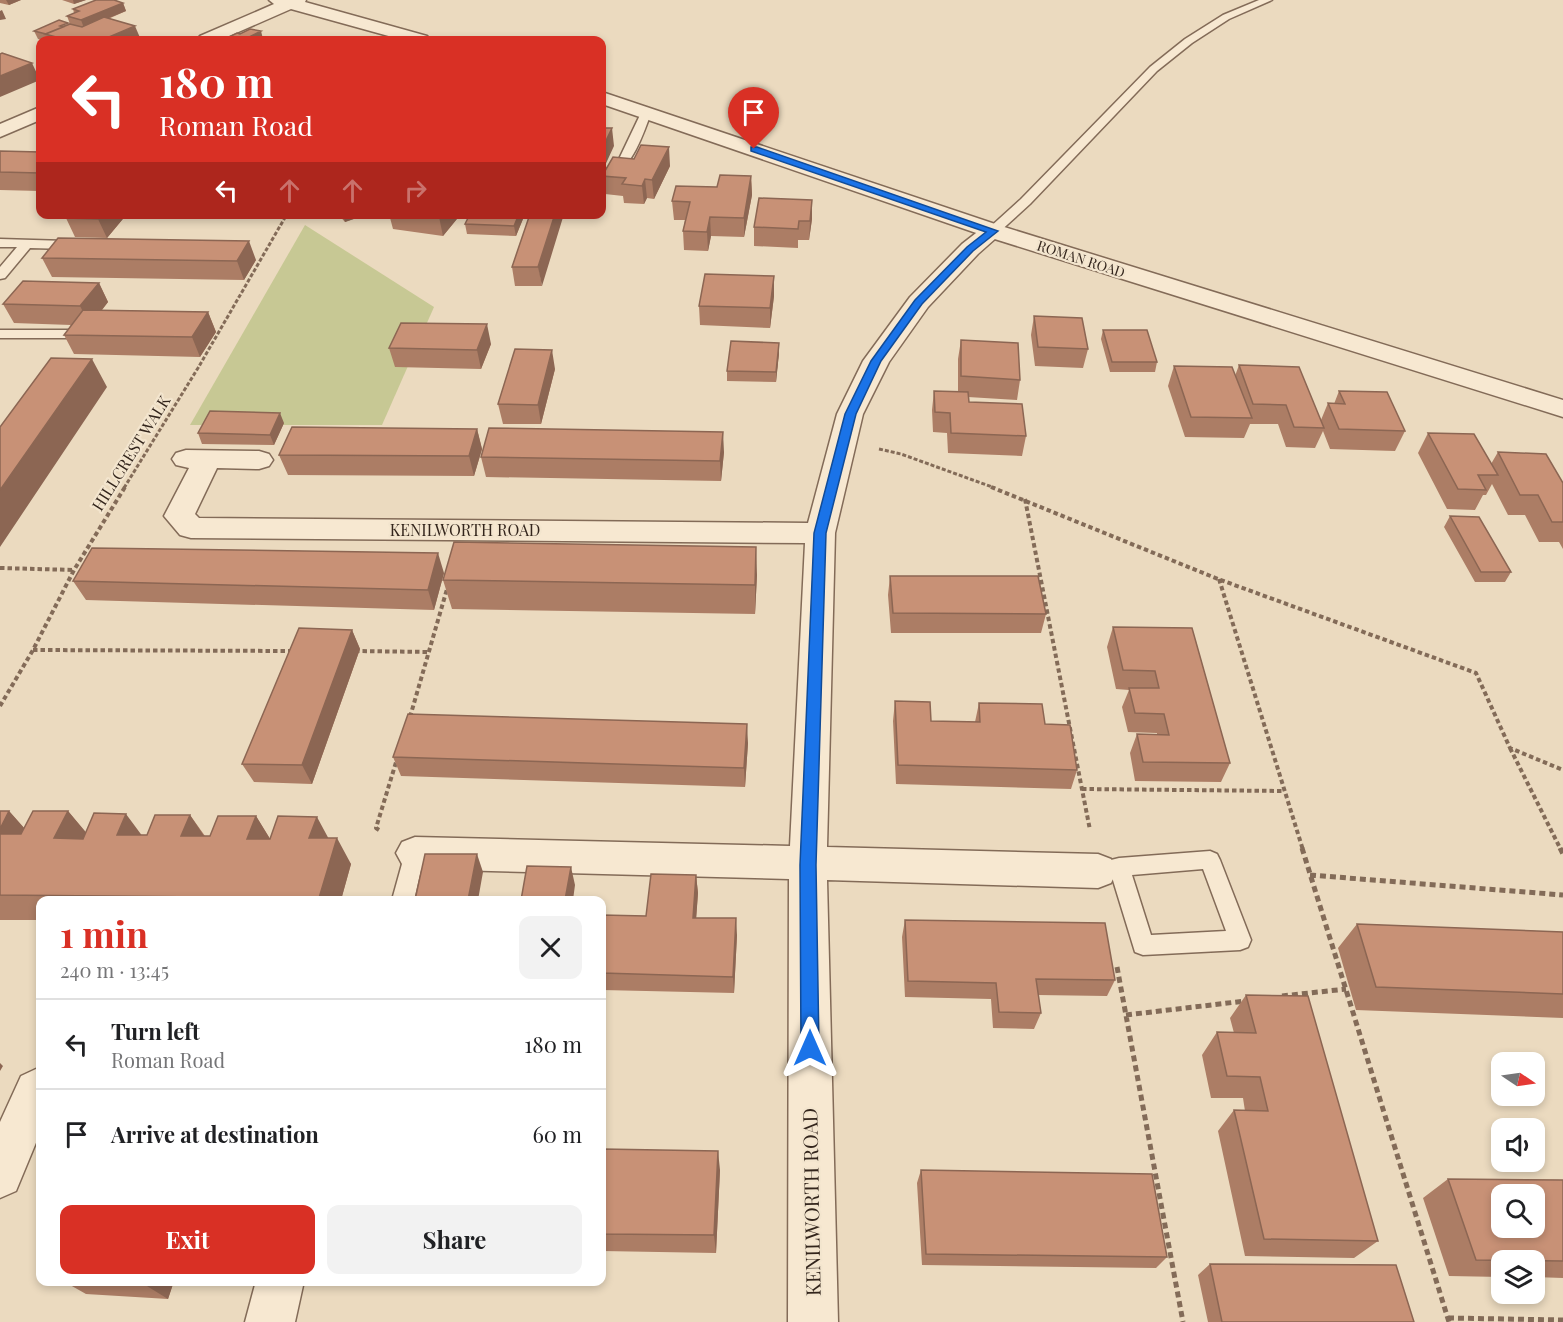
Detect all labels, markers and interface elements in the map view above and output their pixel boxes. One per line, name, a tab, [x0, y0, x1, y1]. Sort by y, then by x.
text: 180 m	[159, 53, 274, 109]
icon: left	[60, 60, 138, 138]
pin	[728, 87, 779, 149]
icon: arrive	[737, 96, 770, 129]
text: Roman Road	[159, 107, 313, 143]
icon: left	[210, 174, 243, 207]
icon: ahead	[273, 174, 306, 207]
icon: ahead	[336, 174, 369, 207]
icon: right	[399, 174, 432, 207]
street label: ROMAN ROAD	[1035, 235, 1128, 282]
street label: HILLCREST WALK	[87, 391, 175, 514]
street label: KENILWORTH ROAD	[390, 519, 540, 540]
text: 1 min	[60, 909, 148, 957]
button: close	[519, 916, 582, 979]
text: 240 m · 13:45	[60, 956, 169, 983]
text: Turn left	[111, 1016, 200, 1046]
position arrow	[778, 1016, 842, 1080]
icon: left	[60, 1028, 93, 1061]
text: 180 m	[524, 1029, 582, 1059]
text: Roman Road	[111, 1046, 225, 1073]
north arrow	[1491, 1052, 1545, 1106]
map controls	[1491, 1052, 1545, 1304]
street label: KENILWORTH ROAD	[795, 1108, 826, 1296]
icon: arrive	[60, 1118, 93, 1151]
button: sound	[1491, 1118, 1545, 1172]
text: Arrive at destination	[111, 1119, 319, 1149]
text: 60 m	[532, 1119, 582, 1149]
button: search	[1491, 1184, 1545, 1238]
button: Exit	[60, 1205, 315, 1274]
button: Share	[327, 1205, 582, 1274]
button: layers	[1491, 1250, 1545, 1304]

